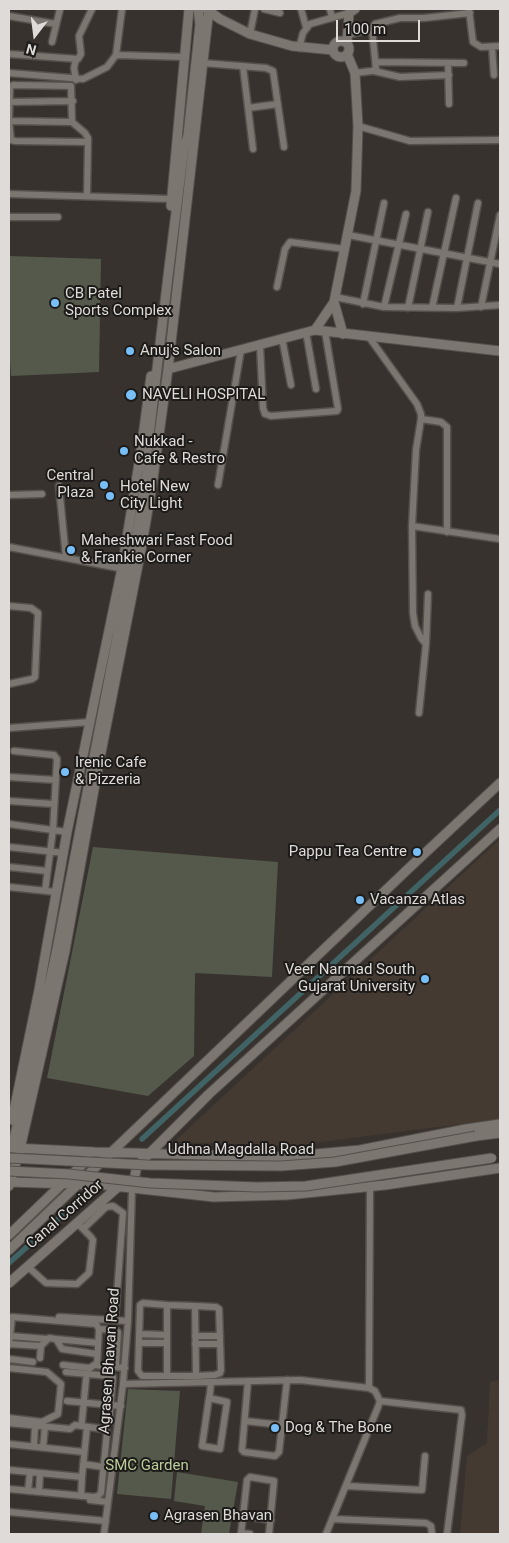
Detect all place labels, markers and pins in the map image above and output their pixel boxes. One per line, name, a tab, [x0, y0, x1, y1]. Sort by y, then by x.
place label: CB Patel Sports Complex	[65, 285, 172, 320]
marker: CB Patel Sports Complex	[49, 297, 61, 309]
place label: Anuj's Salon	[140, 342, 221, 360]
marker: Anuj's Salon	[124, 345, 136, 357]
place label: NAVELI HOSPITAL	[142, 386, 265, 404]
marker: NAVELI HOSPITAL	[124, 388, 138, 402]
place label: Nukkad - Cafe & Restro	[134, 433, 225, 468]
marker: Nukkad - Cafe & Restro	[118, 445, 130, 457]
place label: Central Plaza	[46, 467, 94, 502]
place label: Hotel New City Light	[120, 478, 189, 513]
marker: Central Plaza	[98, 479, 110, 491]
marker: Hotel New City Light	[104, 490, 116, 502]
place label: Maheshwari Fast Food & Frankie Corner	[81, 532, 233, 567]
marker: Maheshwari Fast Food & Frankie Corner	[65, 544, 77, 556]
place label: Irenic Cafe & Pizzeria	[75, 754, 146, 789]
marker: Irenic Cafe & Pizzeria	[59, 766, 71, 778]
place label: Pappu Tea Centre	[289, 843, 407, 861]
marker: Pappu Tea Centre	[411, 846, 423, 858]
place label: Vacanza Atlas	[370, 891, 465, 909]
marker: Vacanza Atlas	[354, 894, 366, 906]
place label: Veer Narmad South Gujarat University	[285, 961, 415, 996]
marker: Veer Narmad South Gujarat University	[419, 973, 431, 985]
place label: Dog & The Bone	[285, 1419, 392, 1437]
marker: Dog & The Bone	[269, 1422, 281, 1434]
place label: Agrasen Bhavan	[164, 1507, 272, 1525]
marker: Agrasen Bhavan	[148, 1510, 160, 1522]

